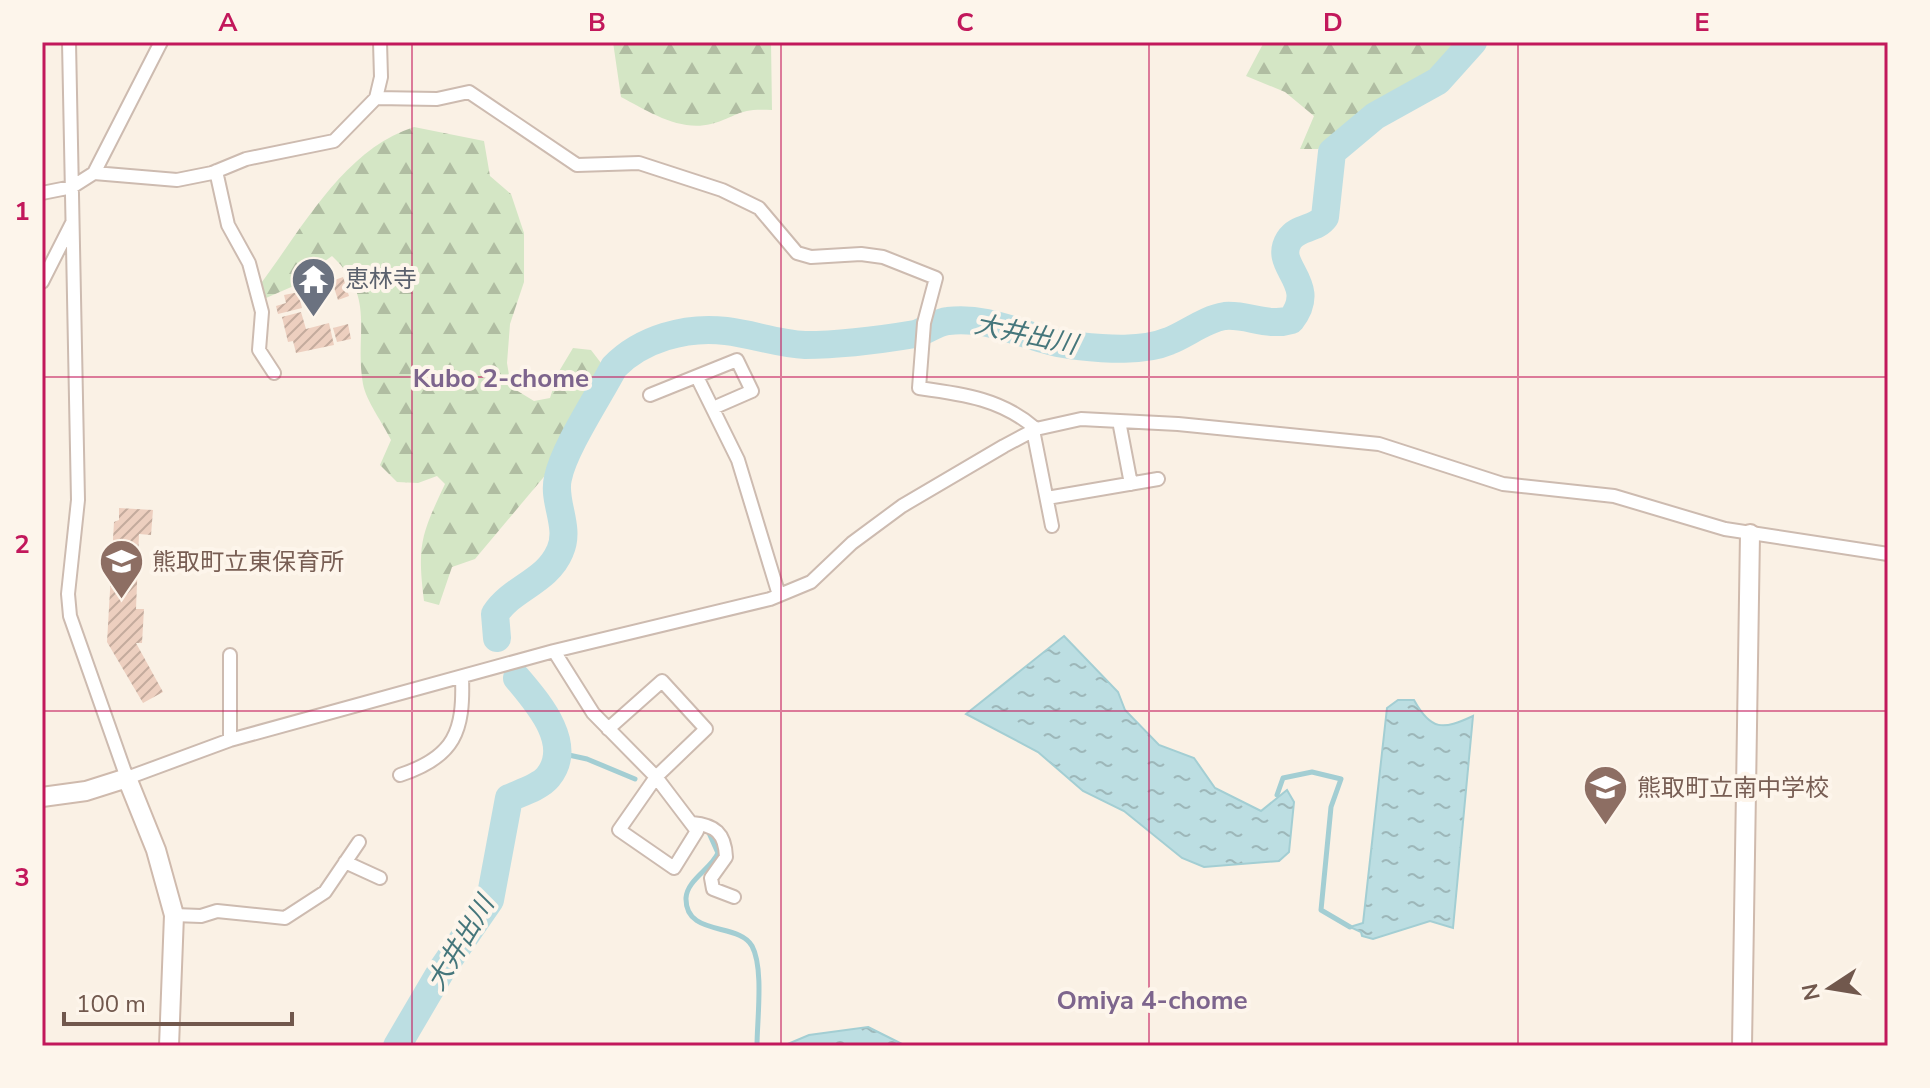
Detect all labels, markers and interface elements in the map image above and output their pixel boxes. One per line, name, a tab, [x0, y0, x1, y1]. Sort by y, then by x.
text: A	[218, 5, 238, 40]
text: B	[588, 5, 606, 40]
text: C	[956, 5, 974, 40]
text: D	[1323, 5, 1343, 40]
text: E	[1694, 5, 1710, 40]
text: 1	[14, 194, 30, 229]
temple icon: 恵林寺	[290, 255, 338, 318]
place label: 恵林寺	[345, 263, 417, 295]
water label: 大井出川	[971, 307, 1083, 363]
district label: Kubo 2-chome	[413, 361, 589, 396]
text: 2	[14, 527, 30, 562]
school or university icon: 熊取町立東保育所	[97, 538, 145, 601]
place label: 熊取町立東保育所	[152, 546, 344, 578]
school or university icon: 熊取町立南中学校	[1582, 764, 1630, 827]
place label: 熊取町立南中学校	[1637, 772, 1829, 804]
text: 3	[14, 860, 30, 895]
water label: 大井出川	[419, 887, 504, 997]
north arrow	[1790, 948, 1870, 1028]
scale bar	[64, 976, 292, 1026]
text: N	[1795, 981, 1828, 1003]
district label: Omiya 4-chome	[1056, 983, 1248, 1018]
text: 100 m	[76, 988, 146, 1020]

